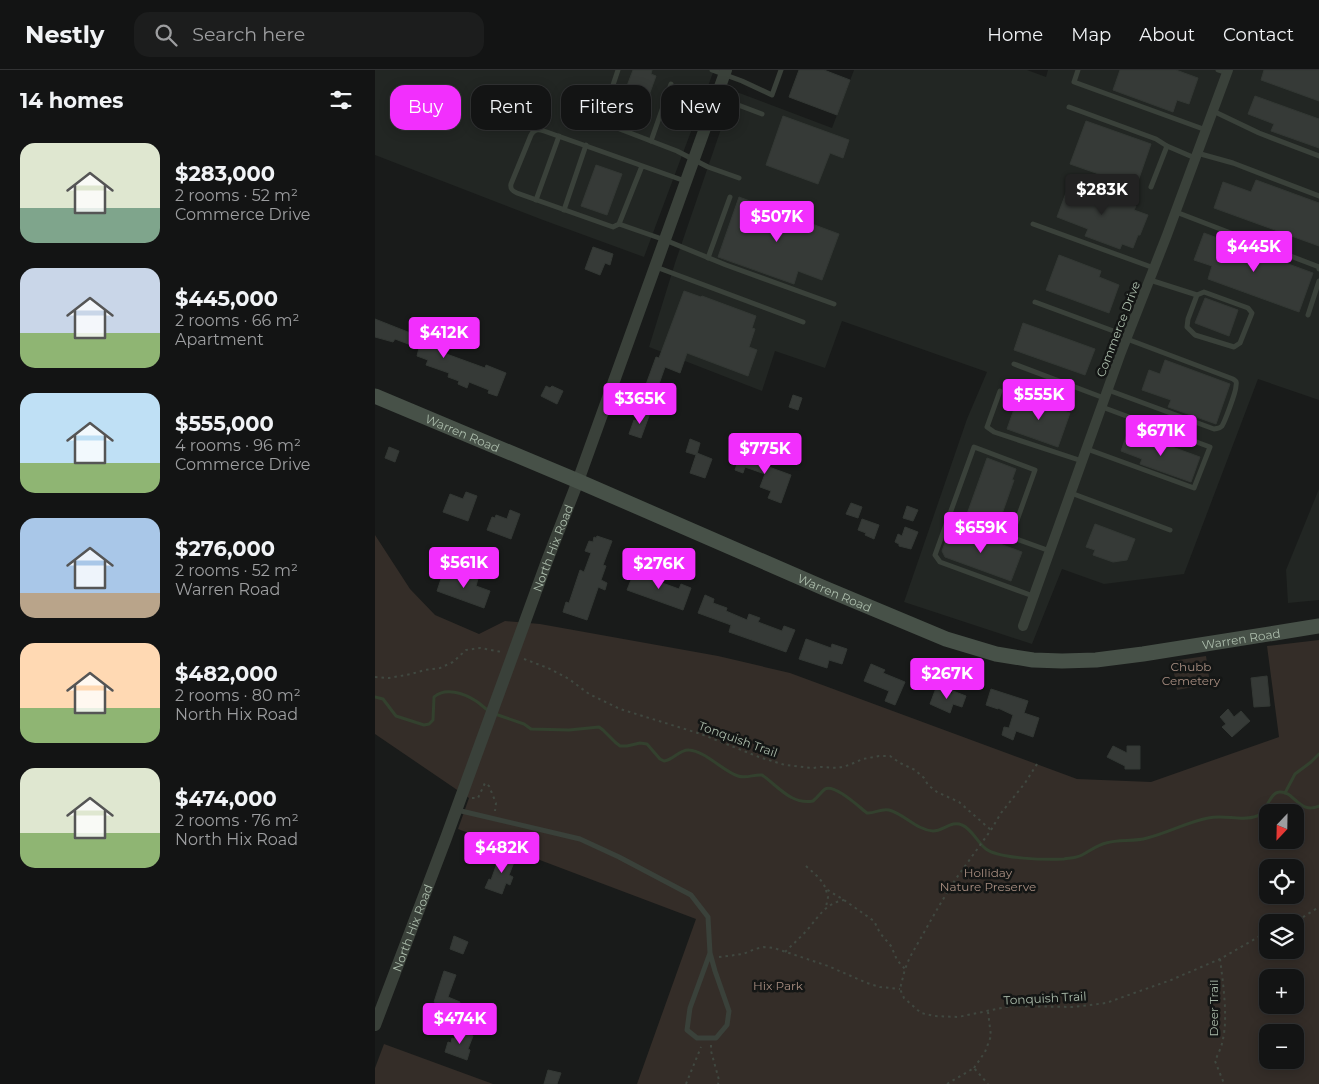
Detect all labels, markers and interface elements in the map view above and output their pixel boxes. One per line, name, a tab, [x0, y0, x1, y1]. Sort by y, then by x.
search box	[134, 12, 484, 57]
text: Nestly	[25, 20, 104, 49]
icon: search	[152, 21, 180, 49]
text: Search here	[192, 23, 305, 46]
text: Home	[987, 24, 1043, 46]
text: Map	[1071, 24, 1111, 46]
text: About	[1139, 24, 1195, 46]
text: Contact	[1223, 24, 1294, 46]
chip: Buy	[390, 85, 461, 130]
chip: Rent	[471, 85, 551, 130]
chip: Filters	[561, 85, 651, 130]
chip: New	[661, 85, 739, 130]
icon: filters	[327, 86, 355, 114]
text: 14 homes	[20, 88, 124, 113]
text: $283,000	[175, 161, 275, 186]
icon: home	[60, 163, 120, 223]
pin: $283K	[1067, 174, 1137, 216]
text: $283K	[1076, 180, 1128, 199]
text: 2 rooms · 52 m²	[175, 186, 298, 205]
pin: $507K	[742, 200, 812, 243]
text: Commerce Drive	[175, 205, 310, 224]
text: $507K	[751, 207, 803, 226]
pin: $445K	[1219, 230, 1289, 273]
text: $445K	[1227, 237, 1281, 256]
street label: Commerce Drive	[1093, 279, 1143, 379]
text: $445,000	[175, 286, 278, 311]
icon: home	[60, 288, 120, 348]
text: 2 rooms · 66 m²	[175, 311, 299, 330]
pin: $412K	[409, 316, 479, 359]
text: $412K	[420, 323, 468, 342]
text: Apartment	[175, 330, 264, 349]
pin: $555K	[1004, 378, 1074, 421]
pin: $365K	[605, 382, 675, 425]
text: $555K	[1014, 385, 1064, 404]
text: $365K	[614, 389, 666, 408]
street label: Warren Road	[423, 410, 502, 455]
text: $555,000	[175, 411, 274, 436]
icon: home	[60, 413, 120, 473]
pin: $671K	[1126, 414, 1196, 457]
text: $671K	[1137, 421, 1185, 440]
pin: $775K	[730, 432, 800, 475]
text: 4 rooms · 96 m²	[175, 436, 301, 455]
text: $775K	[740, 439, 790, 458]
text: Commerce Drive	[175, 455, 310, 474]
street label: North Hix Road	[529, 502, 576, 594]
pin: $659K	[946, 512, 1016, 554]
text: $659K	[955, 518, 1007, 537]
text: $276,000	[175, 536, 275, 561]
icon: home	[60, 538, 120, 598]
pin: $561K	[429, 546, 499, 589]
pin: $276K	[624, 548, 694, 590]
text: $561K	[440, 553, 488, 572]
text: $276K	[633, 554, 685, 573]
text: 2 rooms · 52 m²	[175, 561, 298, 580]
street label: Warren Road	[795, 570, 874, 615]
text: Warren Road	[175, 580, 280, 599]
street label: Warren Road	[1201, 625, 1281, 652]
pin: $267K	[912, 658, 982, 700]
park label: Chubb Cemetery	[1162, 659, 1221, 688]
text: $482,000	[175, 661, 278, 686]
icon: home	[60, 663, 120, 723]
text: $267K	[921, 664, 973, 683]
text: 2 rooms · 80 m²	[175, 686, 301, 705]
text: North Hix Road	[175, 705, 298, 724]
street label: Tonquish Trail	[696, 718, 780, 760]
text: $474,000	[175, 786, 277, 811]
icon: home	[60, 788, 120, 848]
north arrow	[1259, 804, 1304, 849]
map controls	[1259, 804, 1304, 1069]
text: 2 rooms · 76 m²	[175, 811, 299, 830]
text: North Hix Road	[175, 830, 298, 849]
pin: $482K	[467, 832, 537, 874]
text: $482K	[475, 838, 529, 857]
button: locate	[1259, 859, 1304, 904]
park label: Holliday Nature Preserve	[940, 865, 1036, 894]
street label: North Hix Road	[388, 882, 435, 974]
button: layers	[1259, 914, 1304, 959]
button: +	[1259, 969, 1304, 1014]
park label: Hix Park	[753, 978, 804, 993]
street label: Deer Trail	[1206, 980, 1221, 1036]
street label: Tonquish Trail	[1003, 988, 1087, 1008]
pin: $474K	[425, 1002, 495, 1045]
text: $474K	[434, 1009, 486, 1028]
button: −	[1259, 1024, 1304, 1069]

